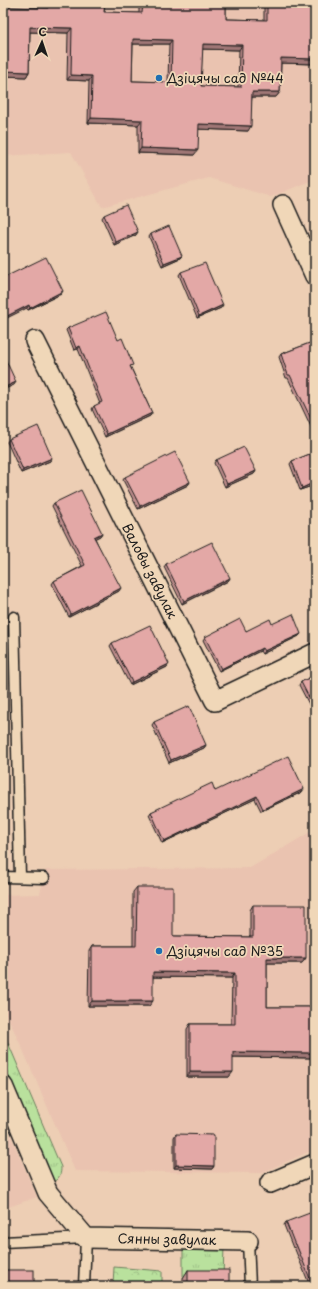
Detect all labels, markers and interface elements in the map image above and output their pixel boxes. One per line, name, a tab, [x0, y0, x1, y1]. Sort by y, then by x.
north arrow	[22, 22, 62, 62]
text: С	[38, 23, 47, 40]
place label: Дзіцячы сад №44	[166, 68, 284, 87]
marker: Дзіцячы сад №44	[154, 73, 164, 83]
street label: Валовы завулак	[118, 520, 183, 622]
place label: Дзіцячы сад №35	[166, 941, 283, 960]
marker: Дзіцячы сад №35	[154, 946, 164, 956]
street label: Сянны завулак	[118, 1228, 217, 1249]

